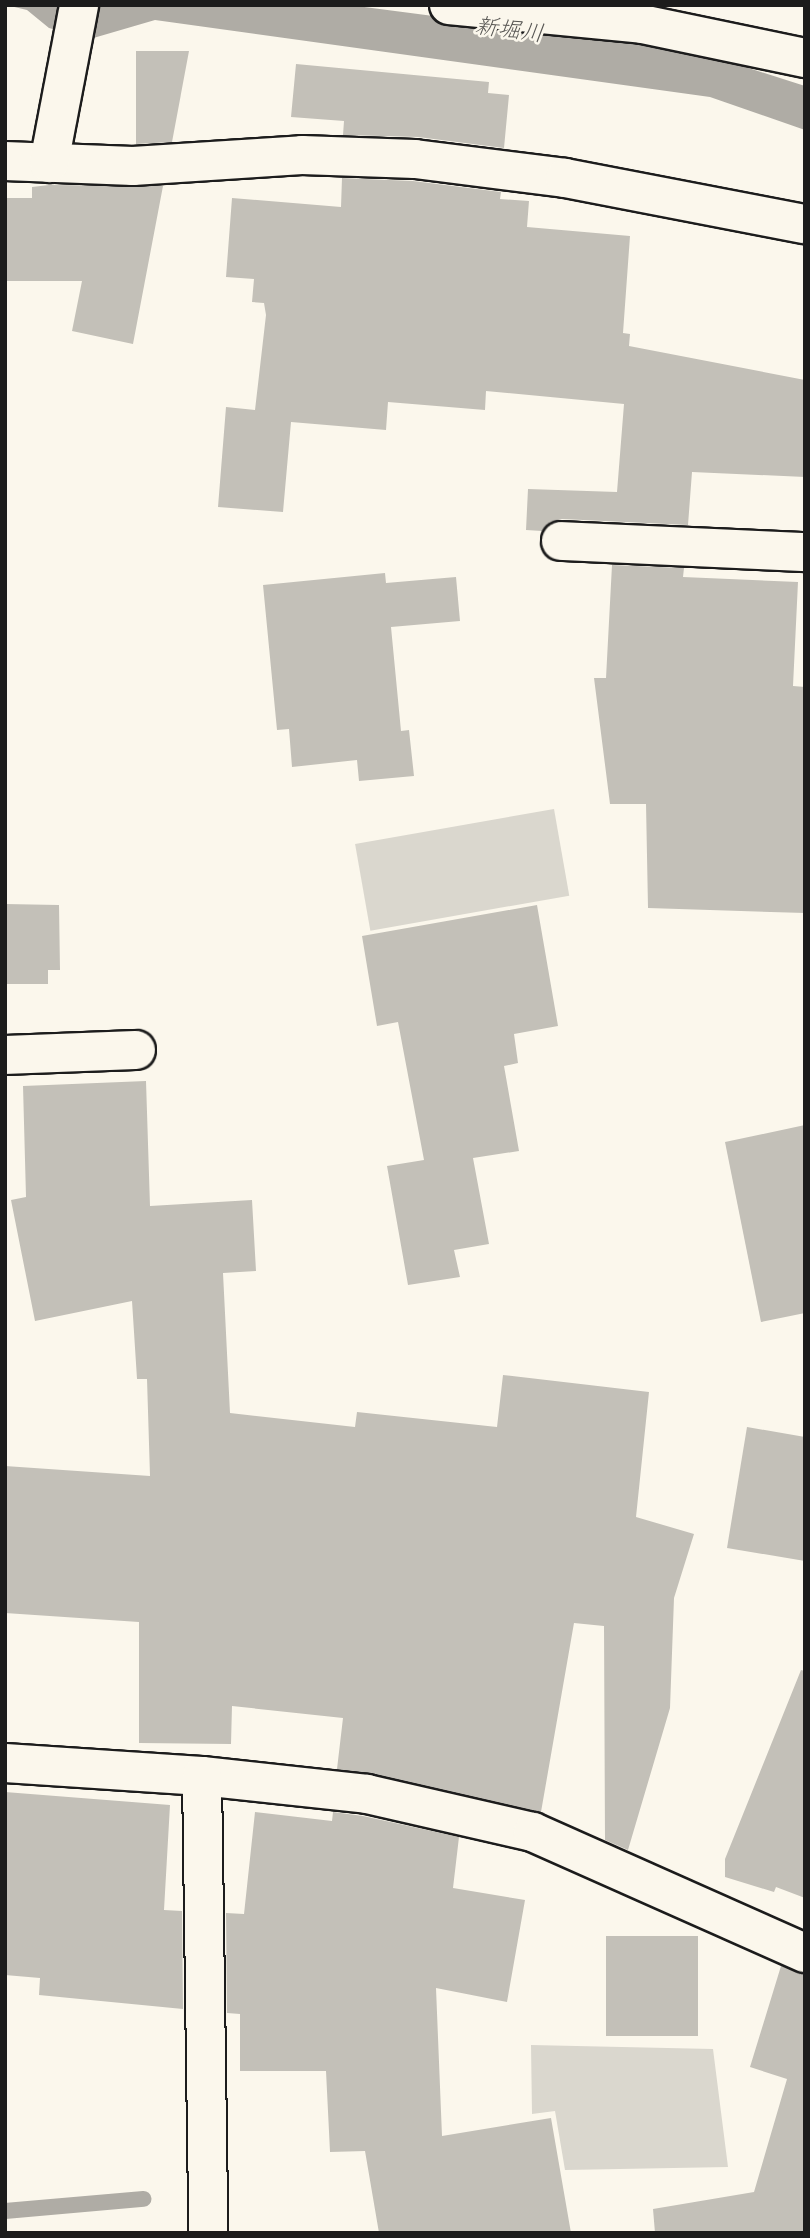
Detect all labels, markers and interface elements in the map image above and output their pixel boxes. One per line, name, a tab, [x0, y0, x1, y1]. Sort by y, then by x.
water label: 新堀川	[473, 15, 545, 51]

